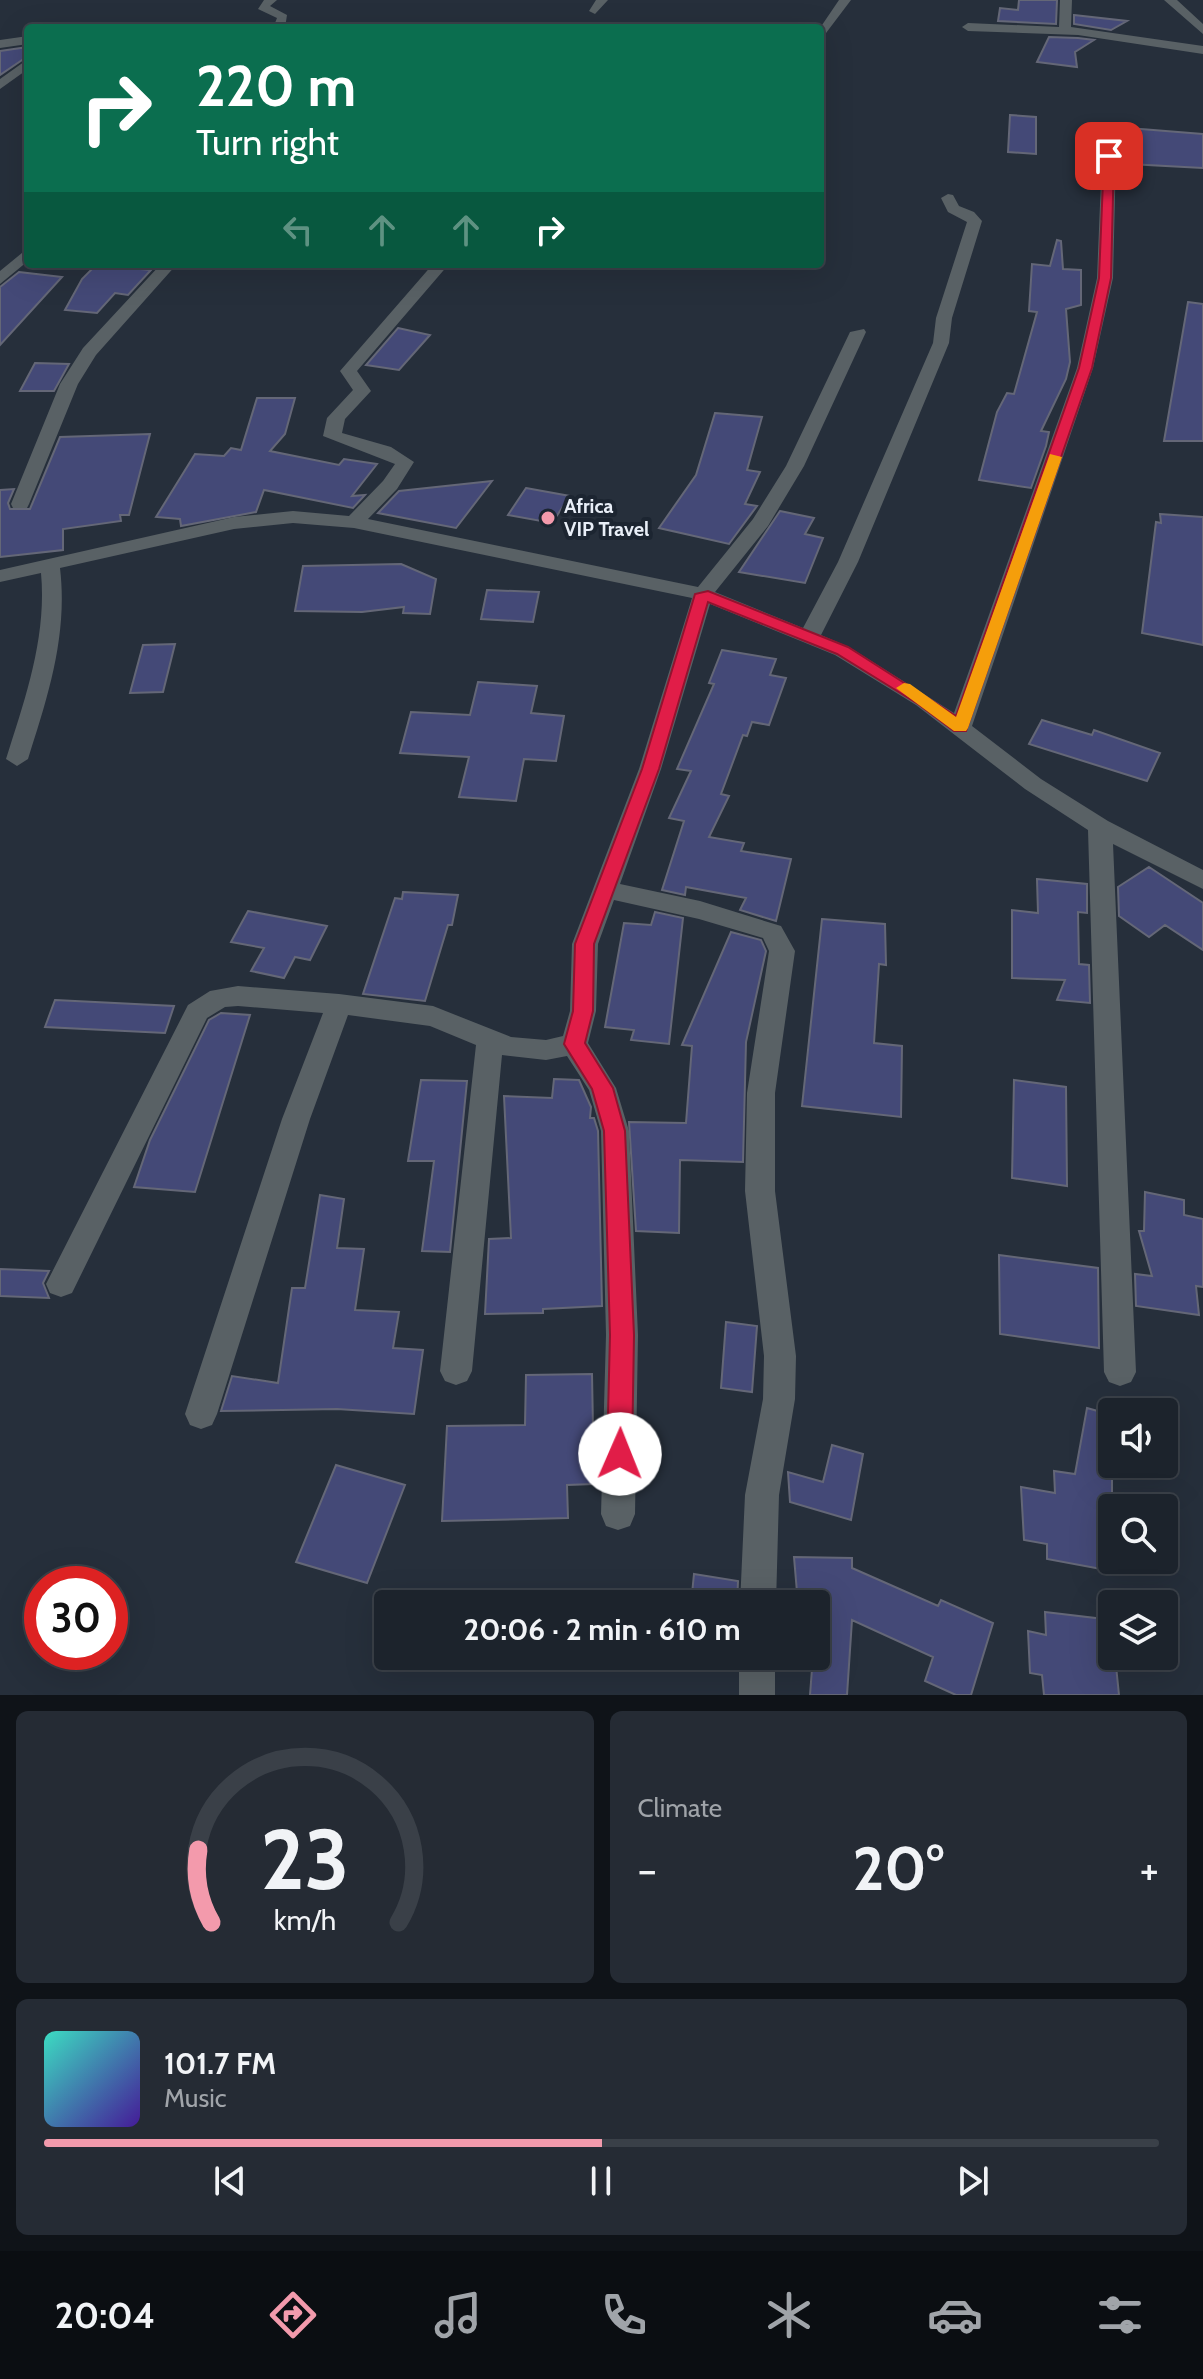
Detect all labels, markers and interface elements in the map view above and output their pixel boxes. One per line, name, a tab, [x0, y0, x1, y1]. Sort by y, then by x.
text: 220 m	[196, 52, 356, 120]
icon: right	[64, 56, 168, 160]
text: Turn right	[196, 120, 339, 164]
pin	[1075, 122, 1143, 190]
icon: arrive	[1087, 134, 1131, 178]
icon: left	[276, 208, 320, 252]
icon: ahead	[360, 208, 404, 252]
icon: ahead	[444, 208, 488, 252]
icon: right	[528, 208, 572, 252]
place label: Africa VIP Travel	[564, 494, 649, 541]
marker: Africa VIP Travel	[539, 509, 557, 527]
map controls	[1098, 1398, 1178, 1670]
button: sound	[1098, 1398, 1178, 1478]
position arrow	[578, 1412, 662, 1496]
button: search	[1098, 1494, 1178, 1574]
speed limit sign: 30	[24, 1566, 128, 1670]
button: layers	[1098, 1590, 1178, 1670]
text: 20:06 · 2 min · 610 m	[463, 1611, 741, 1648]
text: Climate	[638, 1792, 722, 1824]
text: 23	[260, 1809, 349, 1910]
text: 20°	[853, 1832, 944, 1905]
text: −	[638, 1843, 657, 1896]
text: +	[1140, 1843, 1159, 1896]
text: km/h	[273, 1902, 336, 1937]
text: 101.7 FM	[164, 2045, 276, 2082]
text: Music	[164, 2082, 227, 2114]
icon: previous	[208, 2159, 252, 2203]
icon: pause	[579, 2159, 623, 2203]
icon: next	[951, 2159, 995, 2203]
icon: directions	[265, 2287, 321, 2343]
icon: music	[430, 2287, 486, 2343]
icon: phone	[596, 2287, 652, 2343]
icon: climate	[761, 2287, 817, 2343]
icon: car	[927, 2287, 983, 2343]
icon: filters	[1092, 2287, 1148, 2343]
text: 20:04	[55, 2293, 155, 2337]

